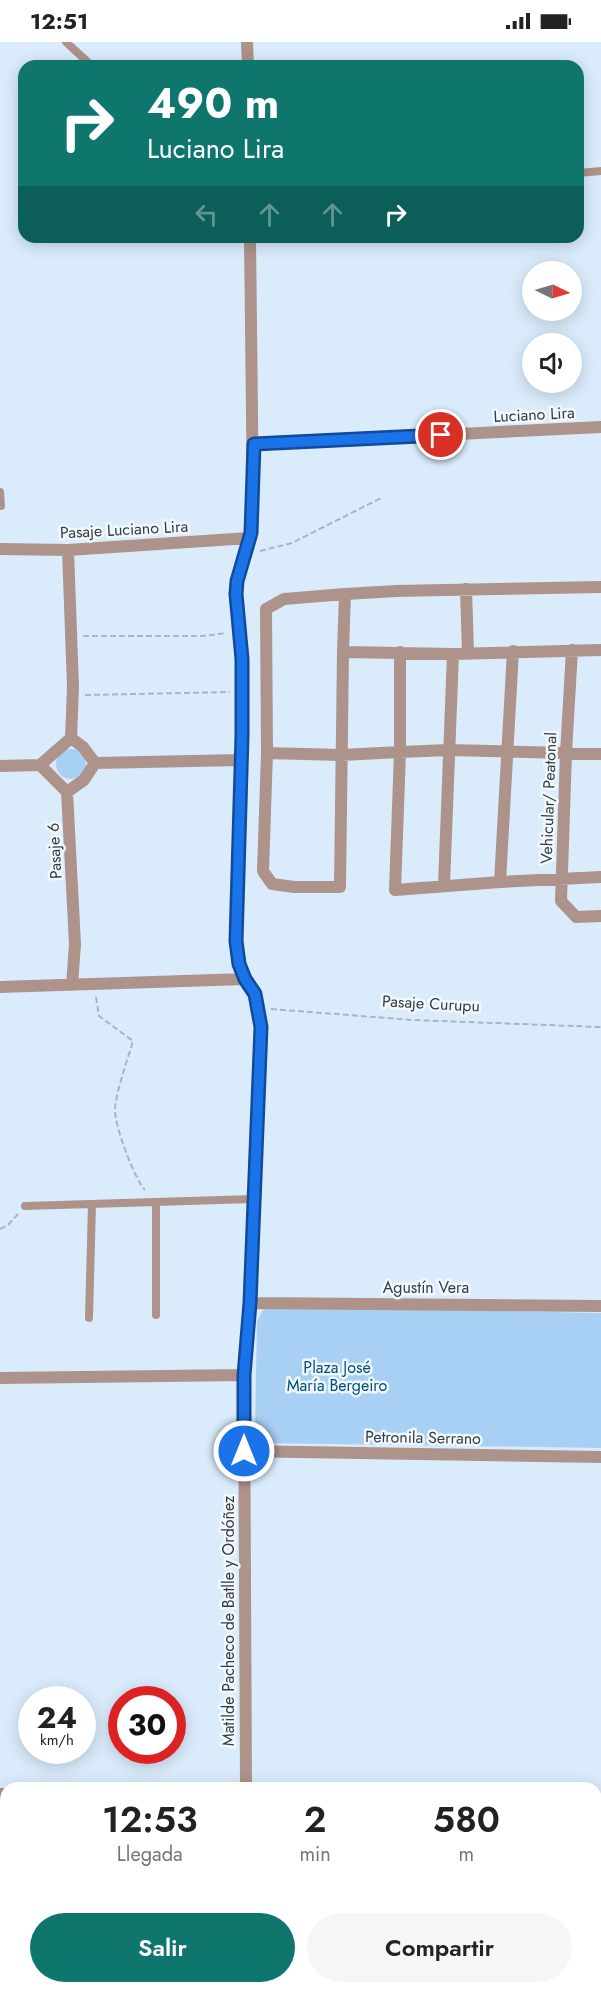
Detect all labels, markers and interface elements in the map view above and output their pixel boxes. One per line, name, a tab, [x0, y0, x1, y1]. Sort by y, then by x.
text: 12:51	[30, 5, 88, 37]
text: 490 m	[147, 73, 279, 134]
icon: right	[48, 84, 126, 162]
text: Luciano Lira	[147, 129, 284, 168]
icon: left	[190, 198, 223, 231]
icon: ahead	[253, 198, 286, 231]
icon: ahead	[316, 198, 349, 231]
icon: right	[379, 198, 412, 231]
north arrow	[522, 261, 582, 321]
map controls	[522, 261, 582, 393]
button: sound	[522, 333, 582, 393]
street label: Luciano Lira	[493, 401, 575, 428]
pin	[415, 409, 466, 460]
icon: arrive	[424, 418, 457, 451]
street label: Pasaje Luciano Lira	[59, 515, 189, 544]
street label: Vehicular/ Peatonal	[535, 732, 562, 864]
street label: Pasaje 6	[42, 822, 67, 880]
street label: Pasaje Curupu	[381, 989, 480, 1018]
street label: Agustín Vera	[383, 1276, 469, 1299]
park label: Plaza José María Bergeiro	[287, 1356, 388, 1397]
position arrow	[212, 1419, 276, 1483]
street label: Petronila Serrano	[365, 1425, 481, 1450]
street label: Matilde Pacheco de Batlle y Ordóñez	[217, 1495, 240, 1746]
speed limit sign: 30	[108, 1686, 186, 1764]
text: 24	[37, 1696, 77, 1739]
text: km/h	[40, 1729, 74, 1751]
text: 12:53	[102, 1793, 198, 1845]
text: 2	[304, 1793, 327, 1845]
text: 580	[433, 1793, 500, 1845]
text: Llegada	[117, 1840, 183, 1869]
text: min	[300, 1840, 331, 1869]
text: m	[459, 1840, 474, 1869]
button: Salir	[30, 1913, 295, 1982]
button: Compartir	[307, 1913, 572, 1982]

